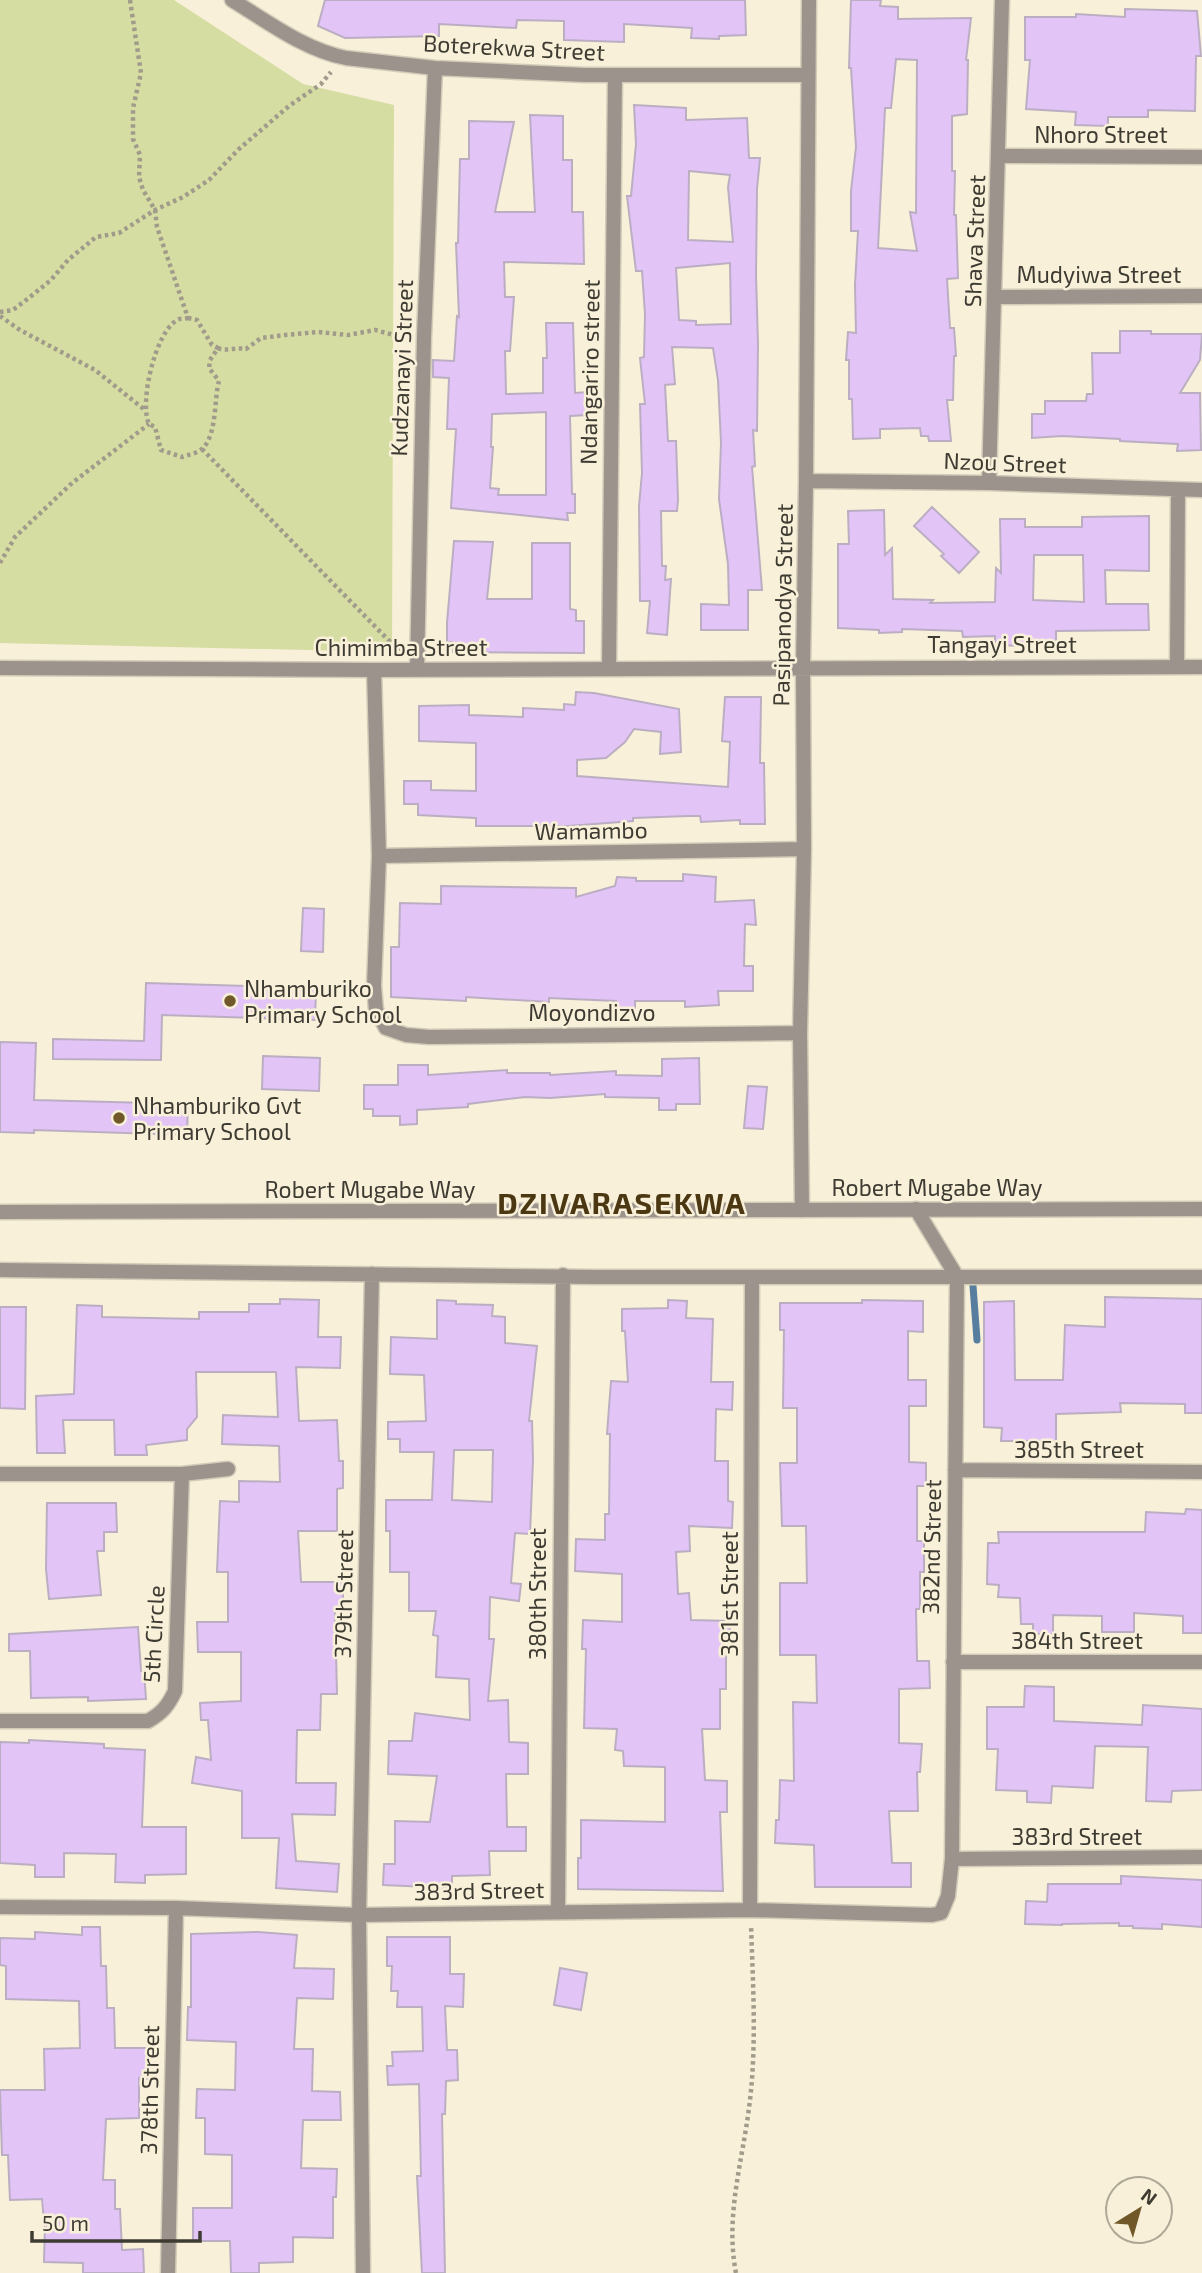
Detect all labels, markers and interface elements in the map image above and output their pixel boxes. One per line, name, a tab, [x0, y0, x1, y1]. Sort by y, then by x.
street label: Boterekwa Street	[422, 28, 606, 66]
street label: Nhoro Street	[1034, 120, 1168, 148]
street label: Shava Street	[958, 174, 990, 308]
street label: Mudyiwa Street	[1017, 260, 1182, 288]
street label: Kudzanayi Street	[384, 279, 418, 457]
street label: Ndangariro street	[573, 279, 605, 465]
street label: Nzou Street	[943, 446, 1067, 478]
street label: Pasipanodya Street	[766, 503, 798, 707]
street label: Tangayi Street	[927, 630, 1077, 658]
street label: Chimimba Street	[315, 633, 488, 661]
street label: Wamambo	[534, 815, 648, 845]
place label: Nhamburiko Primary School	[244, 974, 402, 1028]
marker: Nhamburiko Primary School	[222, 993, 238, 1009]
street label: Moyondizvo	[528, 998, 656, 1026]
place label: Nhamburiko Gvt Primary School	[133, 1091, 302, 1145]
marker: Nhamburiko Gvt Primary School	[111, 1110, 127, 1126]
street label: Robert Mugabe Way	[832, 1173, 1042, 1201]
street label: Robert Mugabe Way	[265, 1175, 475, 1203]
district label: DZIVARASEKWA	[497, 1184, 747, 1220]
street label: 385th Street	[1014, 1435, 1144, 1463]
street label: 382nd Street	[916, 1479, 946, 1615]
street label: 380th Street	[523, 1528, 551, 1660]
street label: 379th Street	[328, 1529, 358, 1659]
street label: 381st Street	[715, 1531, 743, 1657]
street label: 5th Circle	[136, 1584, 170, 1684]
street label: 384th Street	[1011, 1626, 1143, 1654]
street label: 383rd Street	[1012, 1822, 1143, 1850]
street label: 383rd Street	[413, 1875, 545, 1905]
street label: 378th Street	[134, 2025, 164, 2155]
north arrow	[1104, 2175, 1174, 2245]
text: N	[1137, 2183, 1162, 2209]
scale bar	[32, 2200, 200, 2244]
text: 50 m	[42, 2210, 89, 2235]

